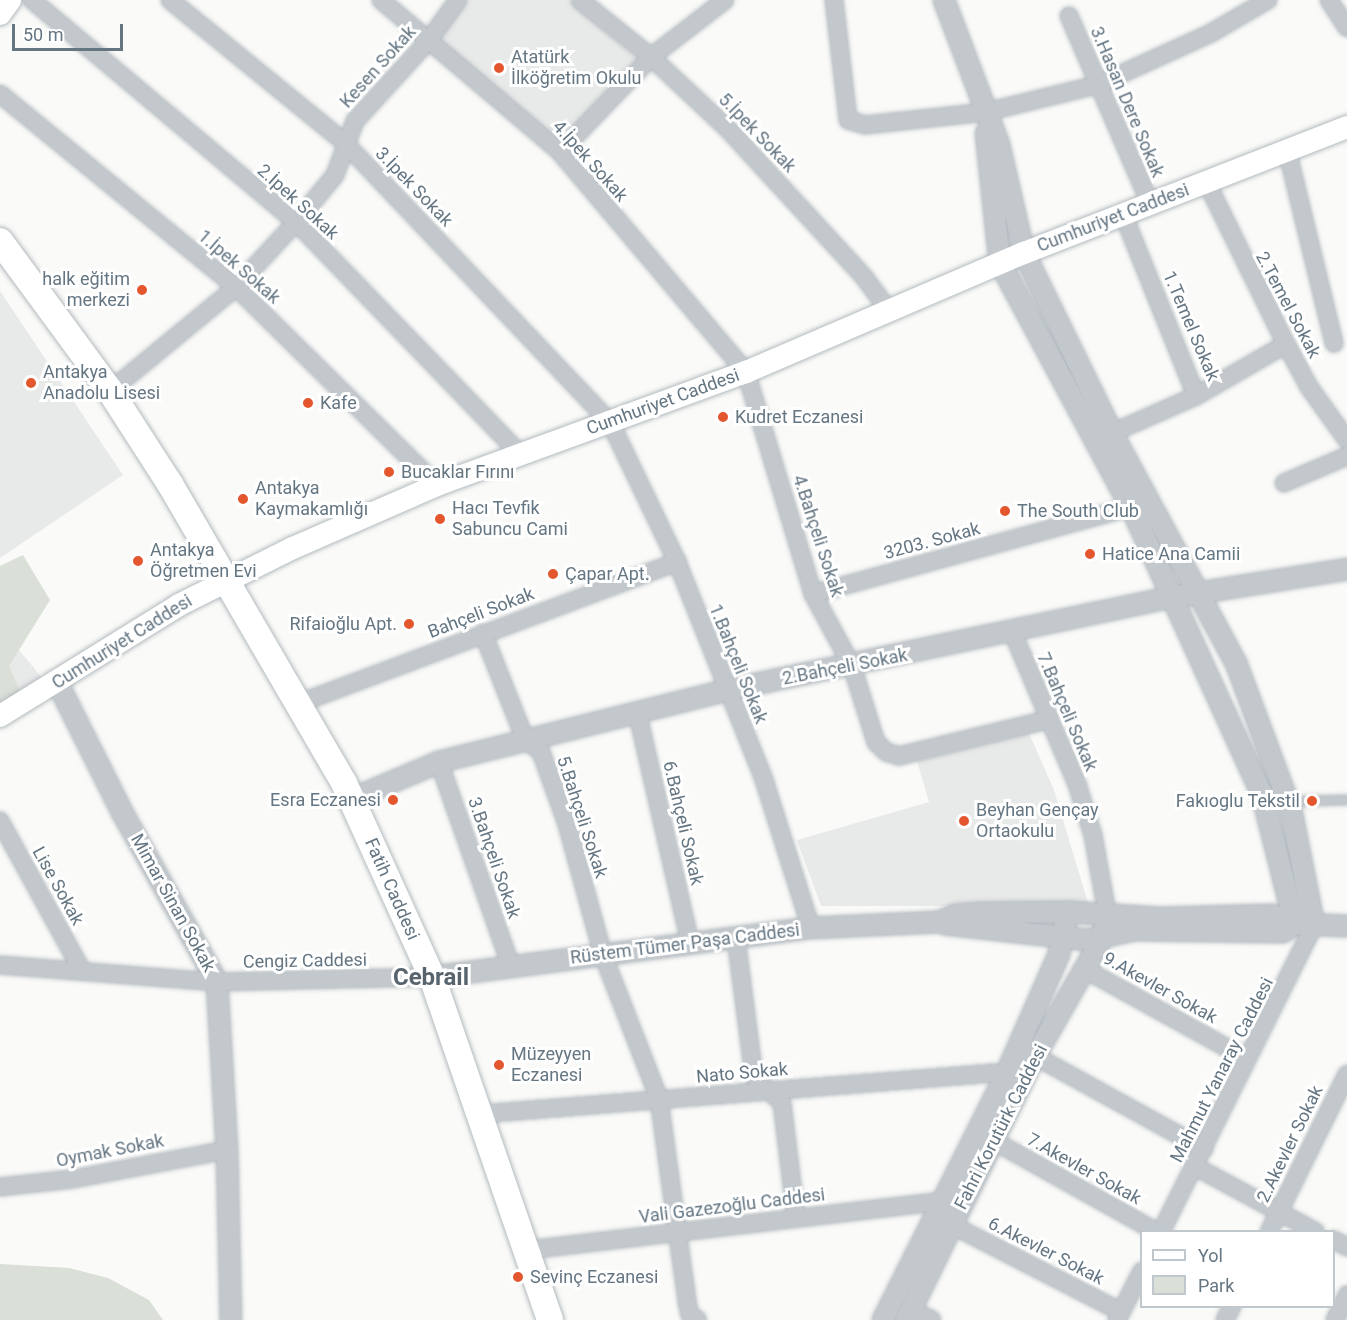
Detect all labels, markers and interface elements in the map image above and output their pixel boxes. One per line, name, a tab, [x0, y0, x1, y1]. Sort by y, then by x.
scale bar	[15, 12, 126, 50]
street label: Kesen Sokak	[336, 22, 420, 112]
text: 50 m	[23, 24, 63, 45]
street label: 3.Hasan Dere Sokak	[1086, 24, 1168, 180]
place label: Atatürk İlköğretim Okulu	[511, 47, 641, 90]
marker: Atatürk İlköğretim Okulu	[492, 61, 506, 75]
street label: 5.İpek Sokak	[714, 89, 800, 177]
street label: 4.İpek Sokak	[548, 116, 632, 206]
street label: 3.İpek Sokak	[371, 143, 457, 231]
street label: 2.İpek Sokak	[253, 160, 343, 244]
street label: Cumhuriyet Caddesi	[1034, 179, 1192, 257]
street label: 1.İpek Sokak	[193, 225, 285, 309]
street label: 2.Temel Sokak	[1251, 248, 1325, 362]
street label: 1.Temel Sokak	[1158, 268, 1224, 384]
place label: halk eğitim merkezi	[42, 269, 130, 312]
marker: halk eğitim merkezi	[135, 283, 149, 297]
place label: Antakya Anadolu Lisesi	[43, 362, 160, 404]
street label: Cumhuriyet Caddesi	[584, 364, 742, 440]
marker: Antakya Anadolu Lisesi	[24, 376, 38, 390]
place label: Kafe	[320, 392, 357, 414]
marker: Kafe	[301, 396, 315, 410]
place label: Kudret Eczanesi	[735, 406, 863, 428]
marker: Kudret Eczanesi	[716, 410, 730, 424]
place label: Bucaklar Fırını	[401, 461, 515, 483]
marker: Bucaklar Fırını	[382, 465, 396, 479]
street label: 4.Bahçeli Sokak	[788, 472, 848, 600]
place label: Antakya Kaymakamlığı	[255, 478, 368, 520]
marker: Antakya Kaymakamlığı	[236, 492, 250, 506]
place label: Hacı Tevfik Sabuncu Cami	[452, 498, 568, 540]
place label: The South Club	[1017, 500, 1139, 522]
marker: The South Club	[998, 504, 1012, 518]
marker: Hacı Tevfik Sabuncu Cami	[433, 512, 447, 526]
street label: 3203. Sokak	[882, 518, 982, 564]
place label: Antakya Öğretmen Evi	[150, 540, 257, 582]
place label: Hatice Ana Camii	[1102, 543, 1240, 565]
marker: Hatice Ana Camii	[1083, 547, 1097, 561]
marker: Antakya Öğretmen Evi	[131, 554, 145, 568]
place label: Çapar Apt.	[565, 563, 649, 585]
marker: Çapar Apt.	[546, 567, 560, 581]
street label: Bahçeli Sokak	[425, 583, 537, 643]
street label: Cumhuriyet Caddesi	[48, 590, 196, 694]
street label: 1.Bahçeli Sokak	[704, 601, 772, 727]
place label: Rifaioğlu Apt.	[289, 613, 397, 635]
marker: Rifaioğlu Apt.	[402, 617, 416, 631]
street label: 2.Bahçeli Sokak	[781, 644, 909, 690]
street label: 7.Bahçeli Sokak	[1032, 649, 1102, 775]
street label: 5.Bahçeli Sokak	[552, 753, 612, 881]
street label: 6.Bahçeli Sokak	[658, 759, 708, 887]
place label: Esra Eczanesi	[270, 789, 381, 811]
place label: Fakıoglu Tekstil	[1175, 790, 1300, 812]
marker: Esra Eczanesi	[386, 793, 400, 807]
street label: 3.Bahçeli Sokak	[463, 794, 525, 922]
marker: Fakıoglu Tekstil	[1305, 794, 1319, 808]
place label: Beyhan Gençay Ortaokulu	[976, 800, 1099, 842]
marker: Beyhan Gençay Ortaokulu	[957, 814, 971, 828]
street label: Mimar Sinan Sokak	[126, 830, 220, 976]
street label: Fatih Caddesi	[360, 835, 424, 943]
street label: Lise Sokak	[28, 843, 88, 929]
street label: Rüstem Tümer Paşa Caddesi	[569, 919, 801, 969]
street label: 9.Akevler Sokak	[1099, 948, 1221, 1028]
street label: Cengiz Caddesi	[243, 949, 367, 973]
district label: Cebrail	[393, 964, 469, 992]
street label: Mahmut Yanaray Caddesi	[1166, 974, 1278, 1166]
street label: Fahri Korutürk Caddesi	[950, 1041, 1052, 1213]
place label: Müzeyyen Eczanesi	[511, 1044, 591, 1086]
marker: Müzeyyen Eczanesi	[492, 1058, 506, 1072]
street label: Nato Sokak	[695, 1058, 789, 1088]
street label: 2.Akevler Sokak	[1252, 1082, 1328, 1206]
street label: 7.Akevler Sokak	[1023, 1129, 1145, 1209]
street label: Oymak Sokak	[54, 1130, 166, 1172]
street label: Vali Gazezoğlu Caddesi	[638, 1184, 826, 1228]
street label: 6.Akevler Sokak	[984, 1213, 1108, 1289]
legend	[1140, 1230, 1335, 1308]
text: Yol	[1198, 1245, 1223, 1266]
place label: Sevinç Eczanesi	[530, 1266, 658, 1288]
marker: Sevinç Eczanesi	[511, 1270, 525, 1284]
text: Park	[1198, 1275, 1234, 1296]

